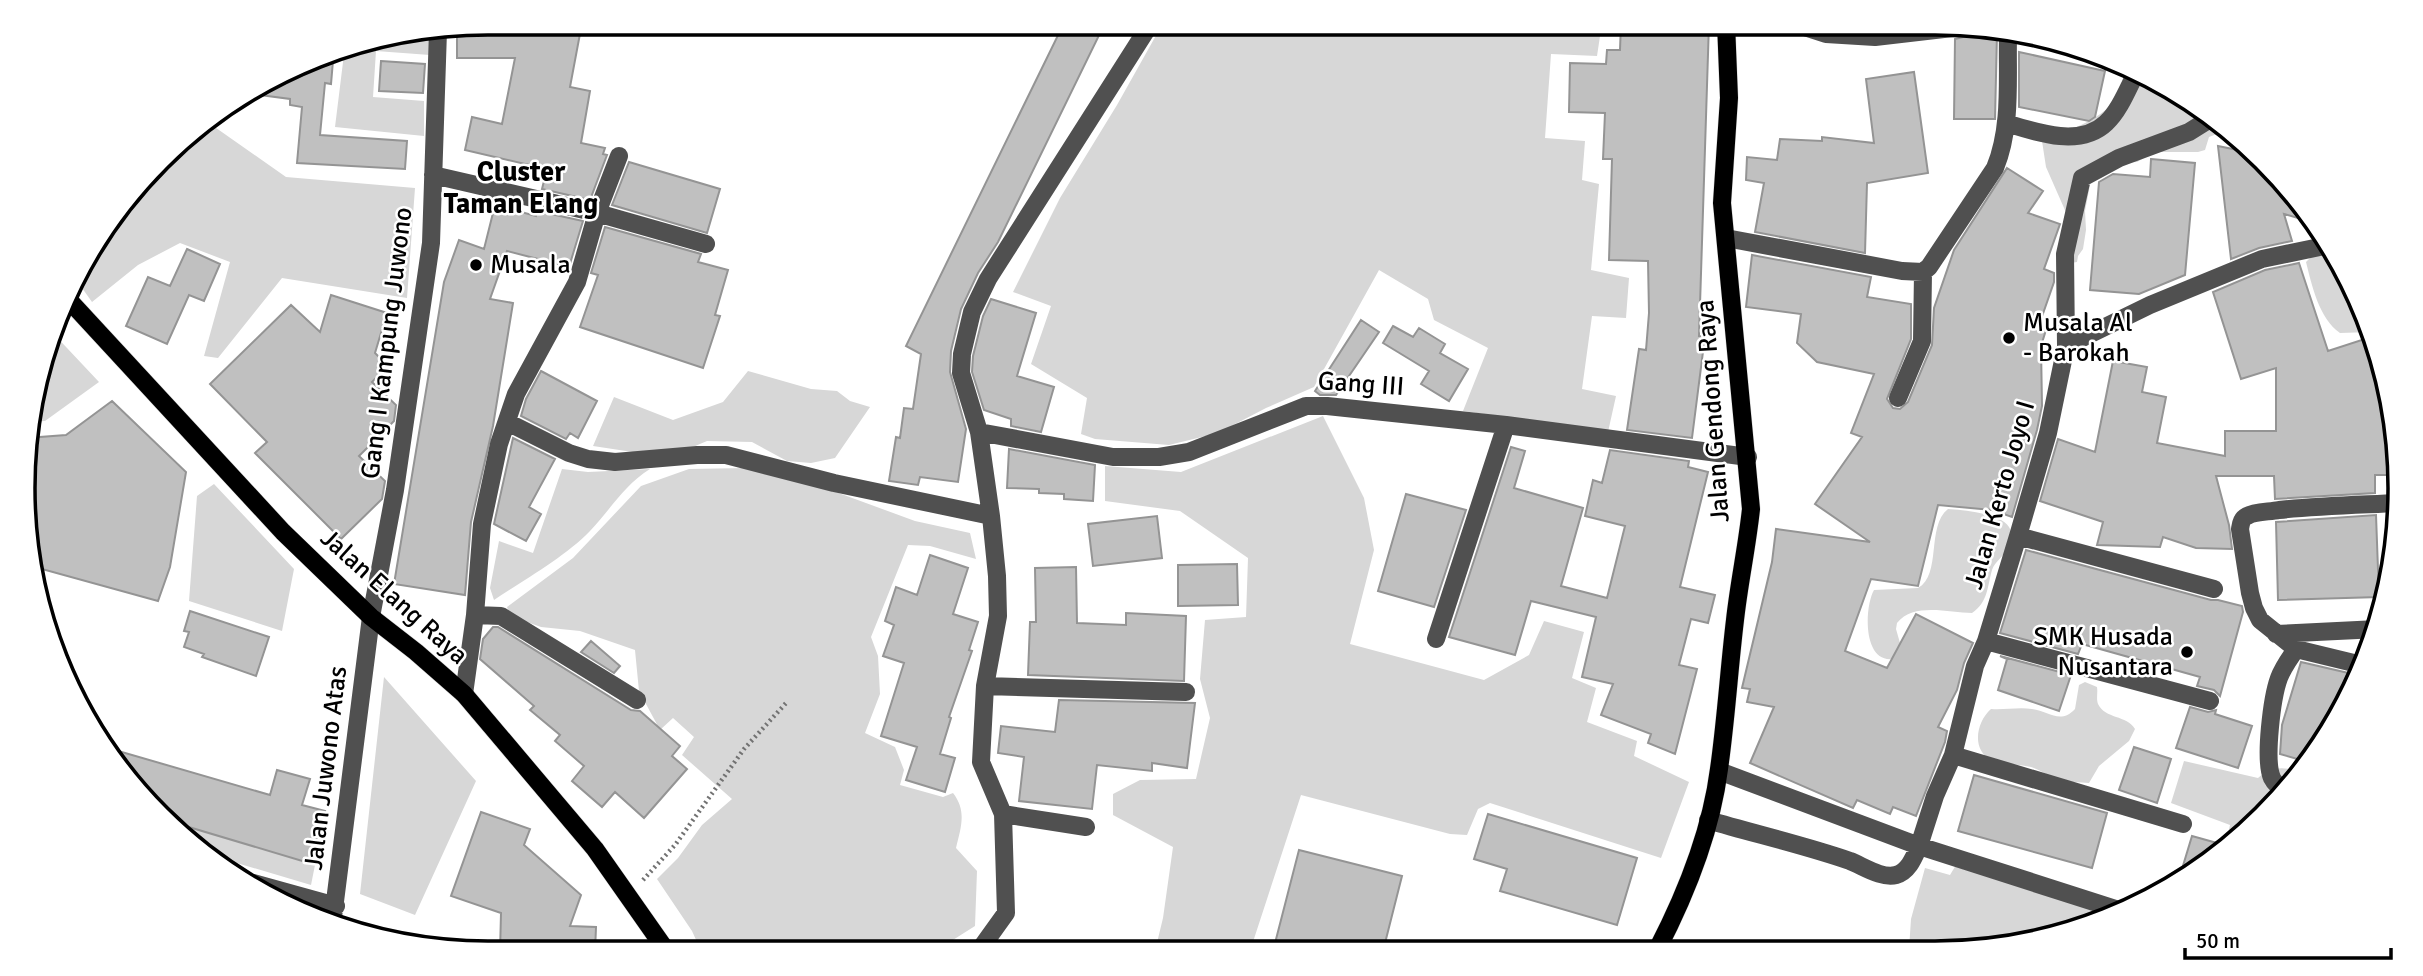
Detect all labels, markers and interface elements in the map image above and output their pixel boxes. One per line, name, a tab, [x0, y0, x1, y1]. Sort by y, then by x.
district label: Cluster Taman Elang	[444, 155, 598, 221]
street label: Gang I Kampung Juwono	[354, 205, 420, 481]
place label: Musala	[490, 249, 571, 281]
marker: Musala	[468, 257, 484, 273]
street label: Jalan Gendong Raya	[1689, 299, 1737, 523]
place label: Musala Al - Barokah	[2023, 307, 2133, 369]
marker: Musala Al - Barokah	[2001, 330, 2017, 346]
street label: Gang III	[1317, 365, 1405, 403]
street label: Jalan Kerto Joyo I	[1958, 397, 2042, 593]
street label: Jalan Elang Raya	[314, 522, 474, 672]
place label: SMK Husada Nusantara	[2033, 621, 2173, 683]
marker: SMK Husada Nusantara	[2179, 644, 2195, 660]
street label: Jalan Juwono Atas	[298, 664, 354, 872]
scale bar	[2185, 916, 2392, 960]
text: 50 m	[2196, 928, 2240, 954]

